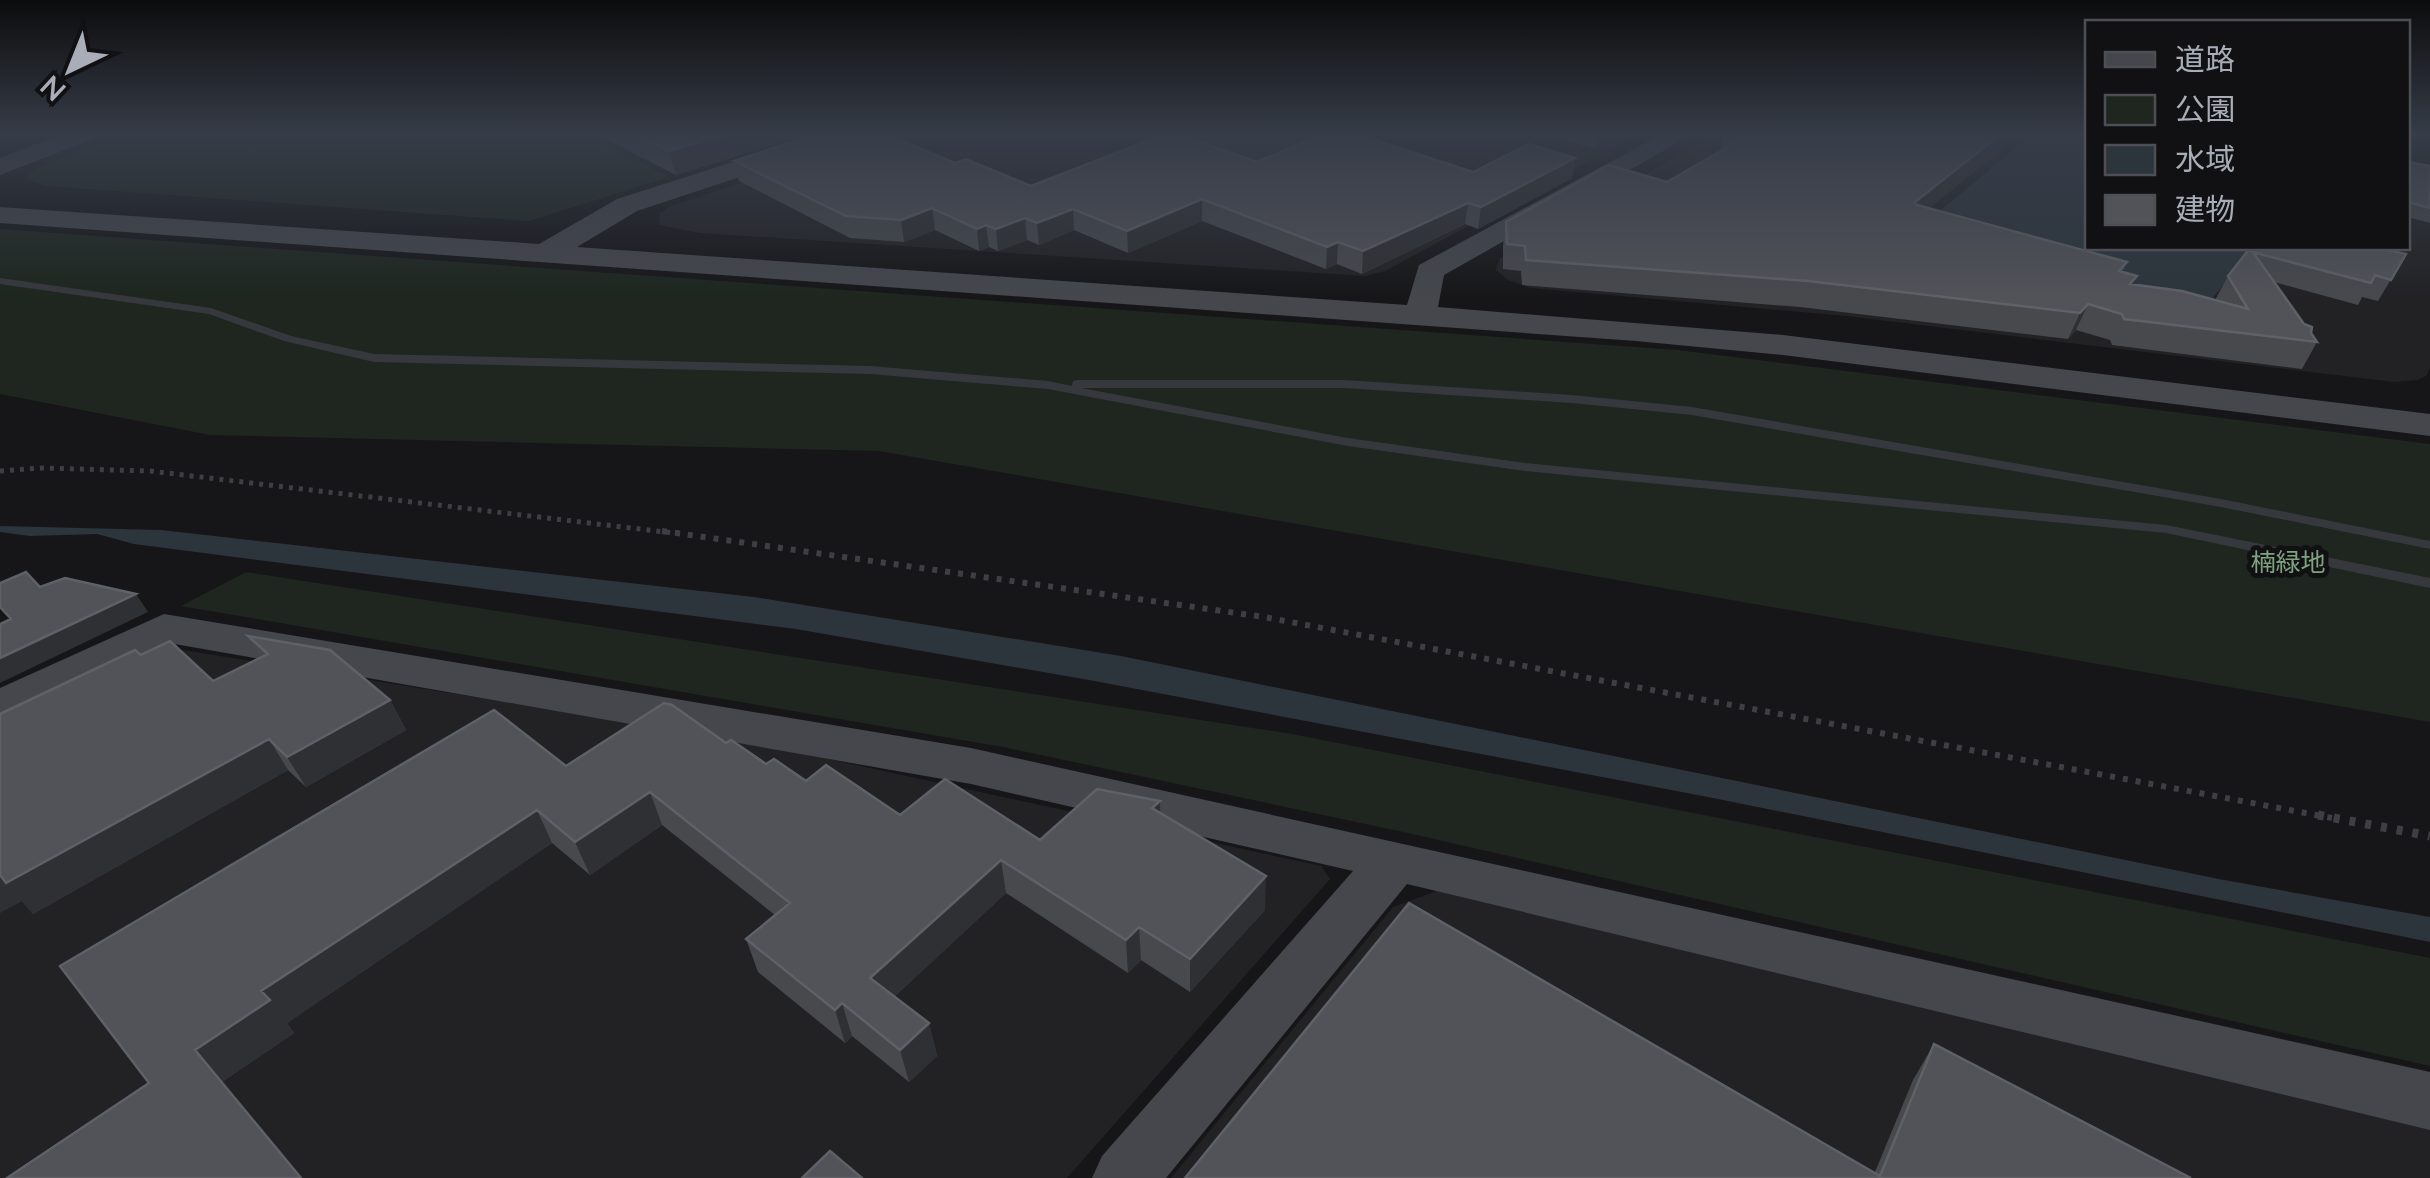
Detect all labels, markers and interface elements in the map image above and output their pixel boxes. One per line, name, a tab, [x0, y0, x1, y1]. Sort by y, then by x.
north arrow	[20, 20, 120, 120]
legend	[2085, 20, 2410, 250]
text: 道路	[2175, 40, 2235, 76]
text: N	[33, 69, 72, 109]
text: 公園	[2175, 90, 2235, 126]
text: 水域	[2175, 140, 2235, 176]
text: 建物	[2175, 190, 2235, 226]
park label: 楠緑地	[2250, 546, 2326, 576]

